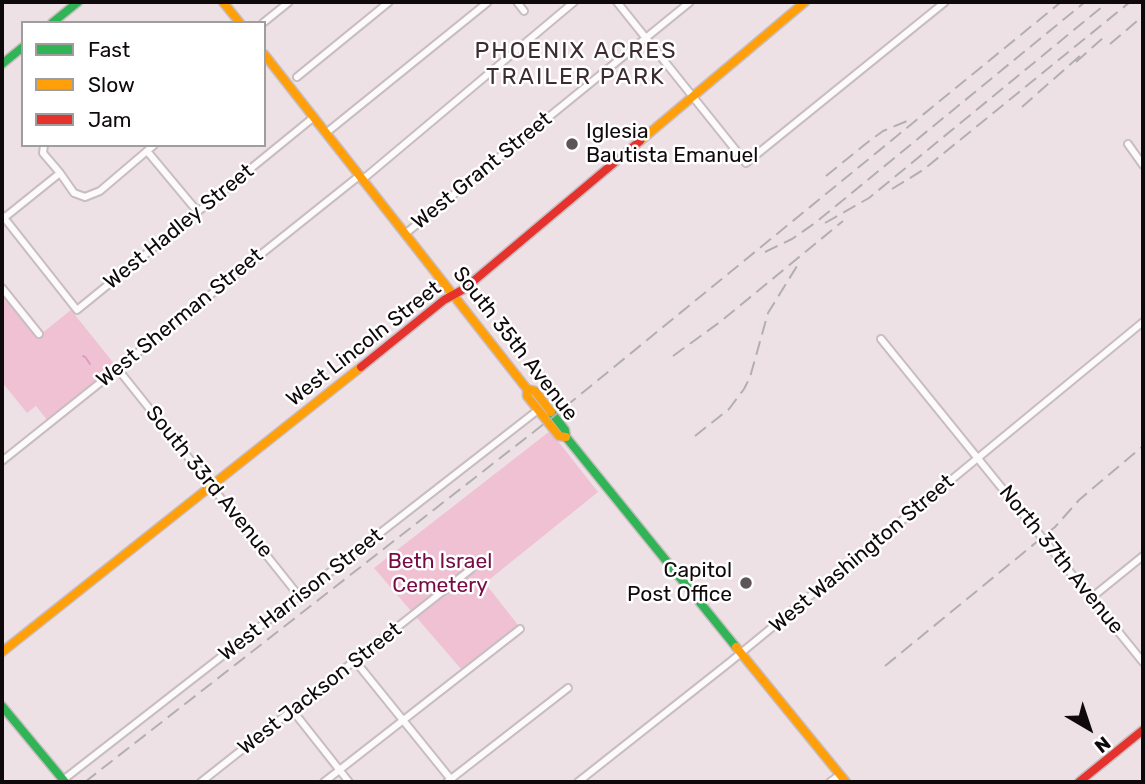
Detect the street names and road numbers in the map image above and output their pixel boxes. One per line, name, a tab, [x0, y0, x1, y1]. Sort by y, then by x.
street label: West Grant Street	[407, 107, 557, 235]
street label: West Hadley Street	[99, 159, 259, 295]
street label: West Sherman Street	[92, 243, 268, 393]
street label: South 35th Avenue	[447, 262, 583, 426]
street label: West Lincoln Street	[282, 276, 446, 412]
street label: South 33rd Avenue	[140, 401, 278, 563]
street label: West Washington Street	[765, 470, 959, 638]
street label: North 37th Avenue	[993, 481, 1129, 639]
street label: West Harrison Street	[214, 523, 388, 667]
street label: West Jackson Street	[233, 617, 407, 761]

